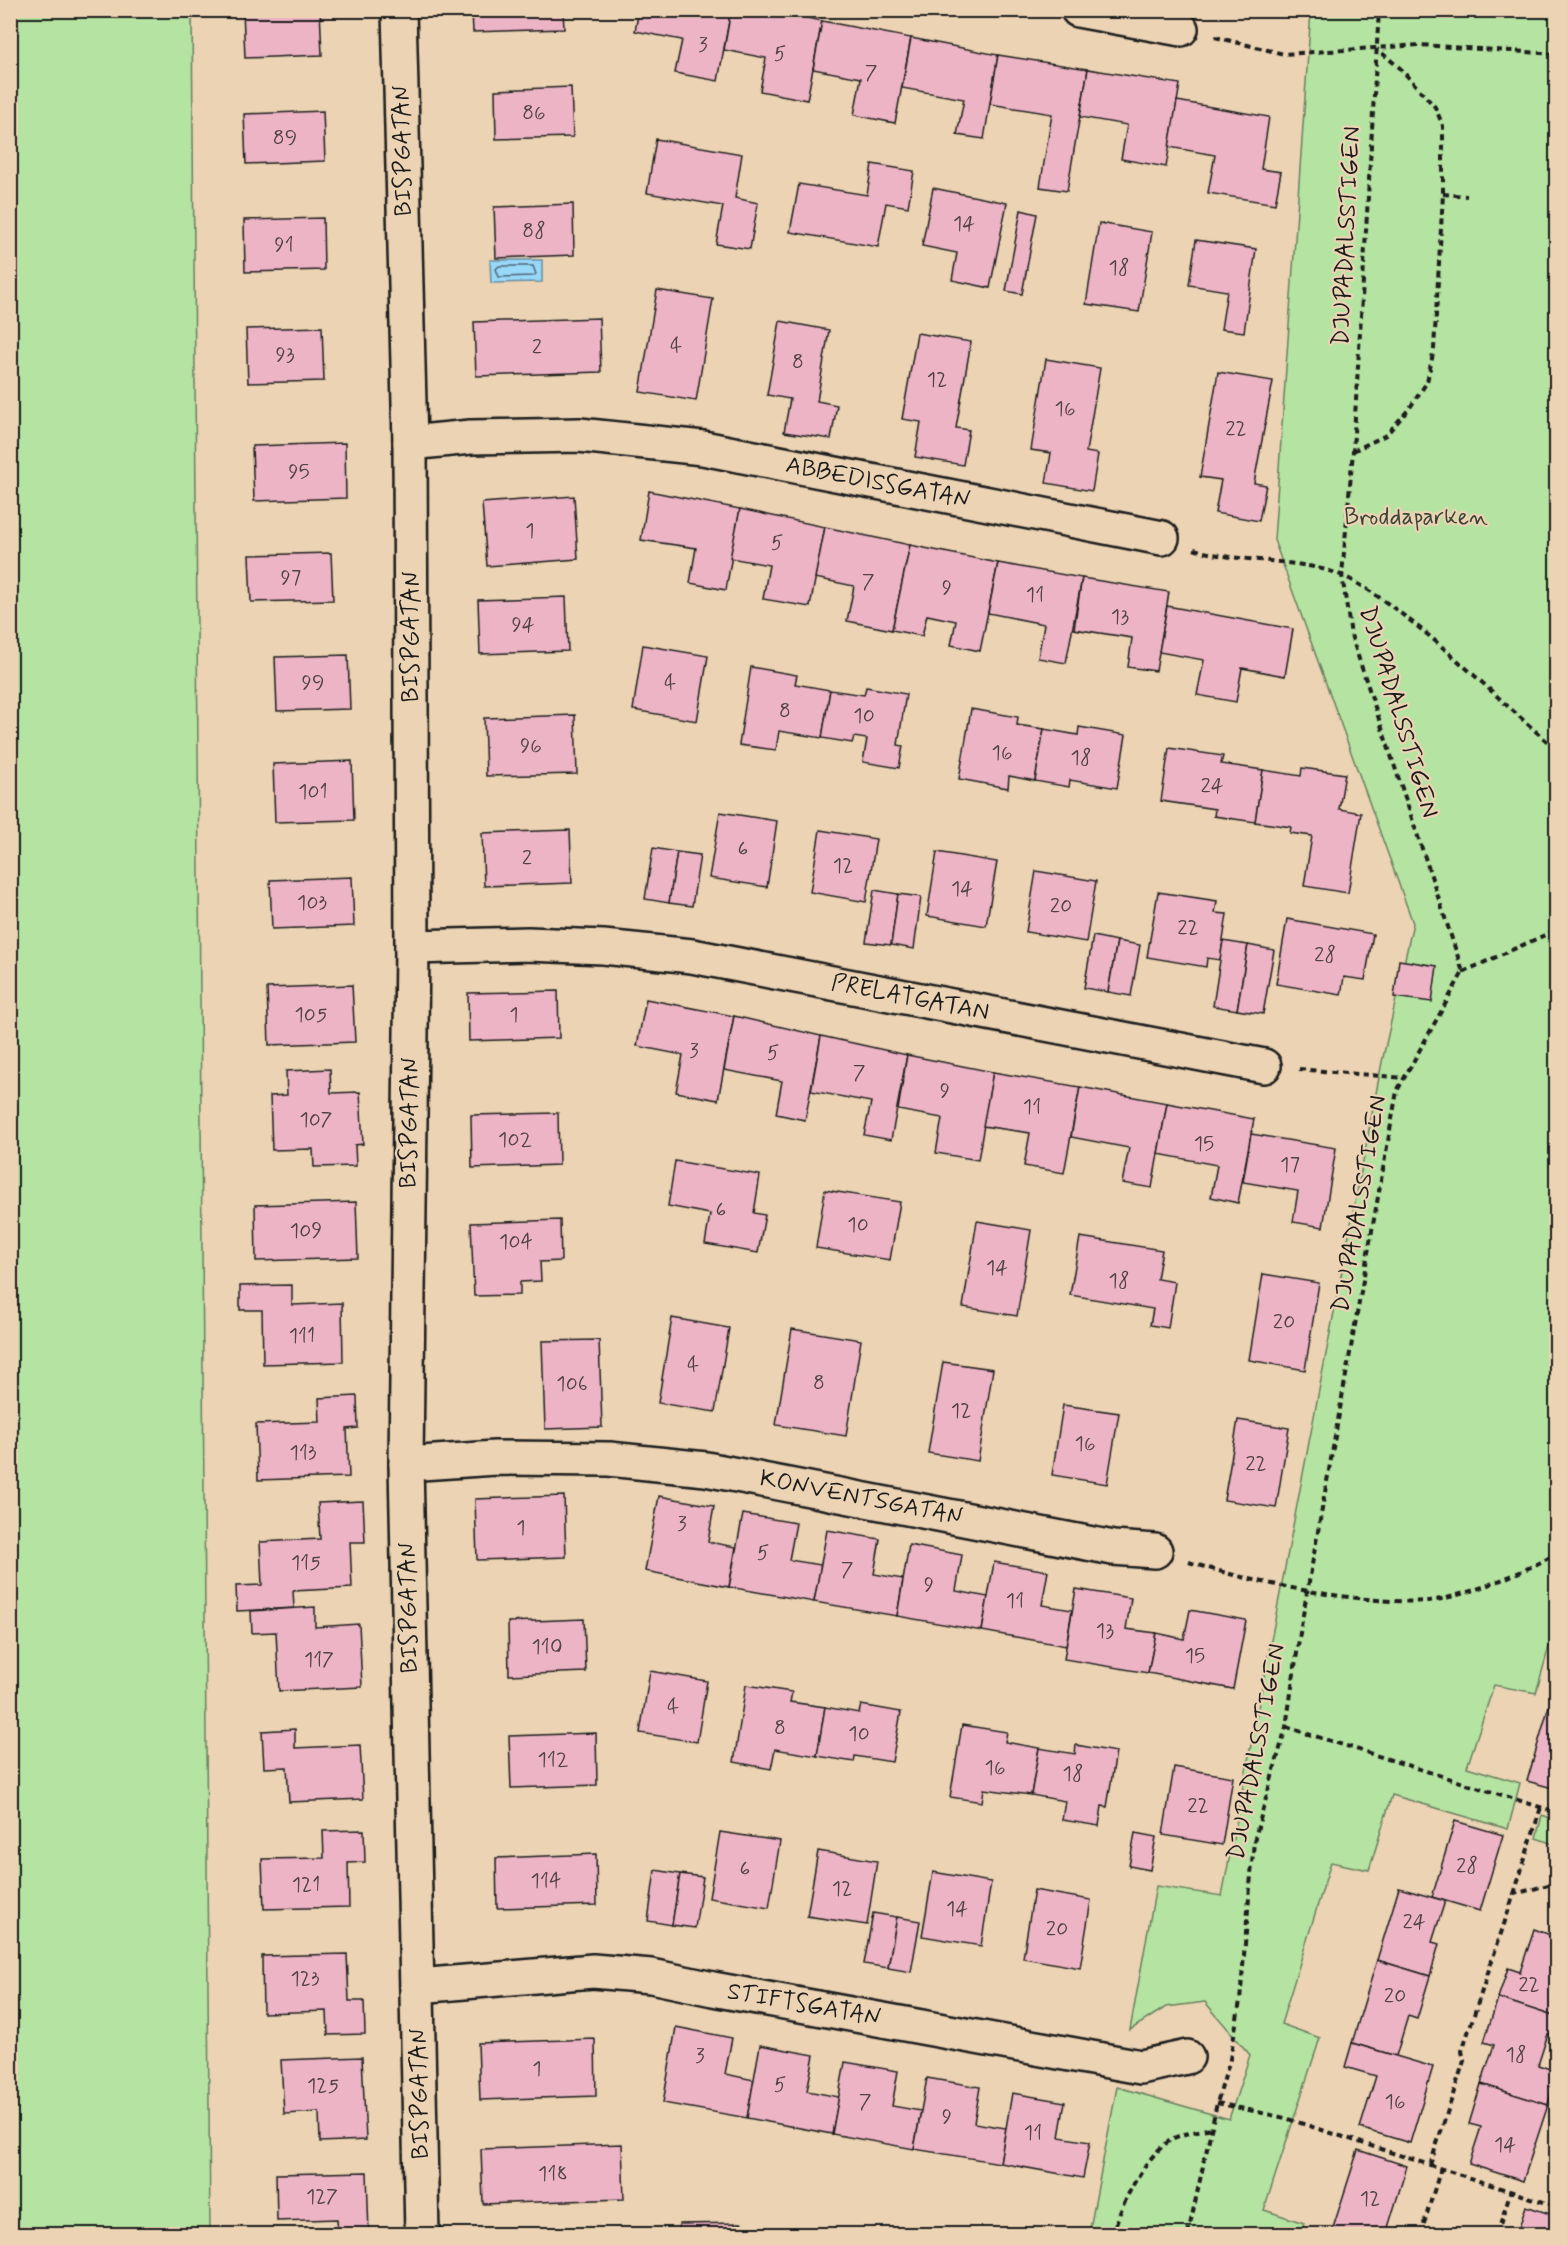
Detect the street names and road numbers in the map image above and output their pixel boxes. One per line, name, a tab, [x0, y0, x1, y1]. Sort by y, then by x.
street label: BISPGATAN	[386, 85, 420, 217]
street label: DJUPADALSSTIGEN	[1326, 125, 1368, 347]
street label: ABBEDISSGATAN	[783, 450, 973, 516]
street label: BISPGATAN	[396, 571, 427, 702]
street label: DJUPADALSSTIGEN	[1351, 602, 1445, 822]
street label: PRELATGATAN	[828, 968, 992, 1028]
street label: BISPGATAN	[393, 1057, 427, 1189]
street label: DJUPADALSSTIGEN	[1326, 1093, 1394, 1315]
street label: KONVENTSGATAN	[757, 1463, 966, 1533]
street label: BISPGATAN	[392, 1542, 426, 1674]
street label: DJUPADALSSTIGEN	[1221, 1641, 1293, 1863]
street label: STIFTSGATAN	[725, 1976, 883, 2034]
street label: BISPGATAN	[403, 2028, 437, 2160]

